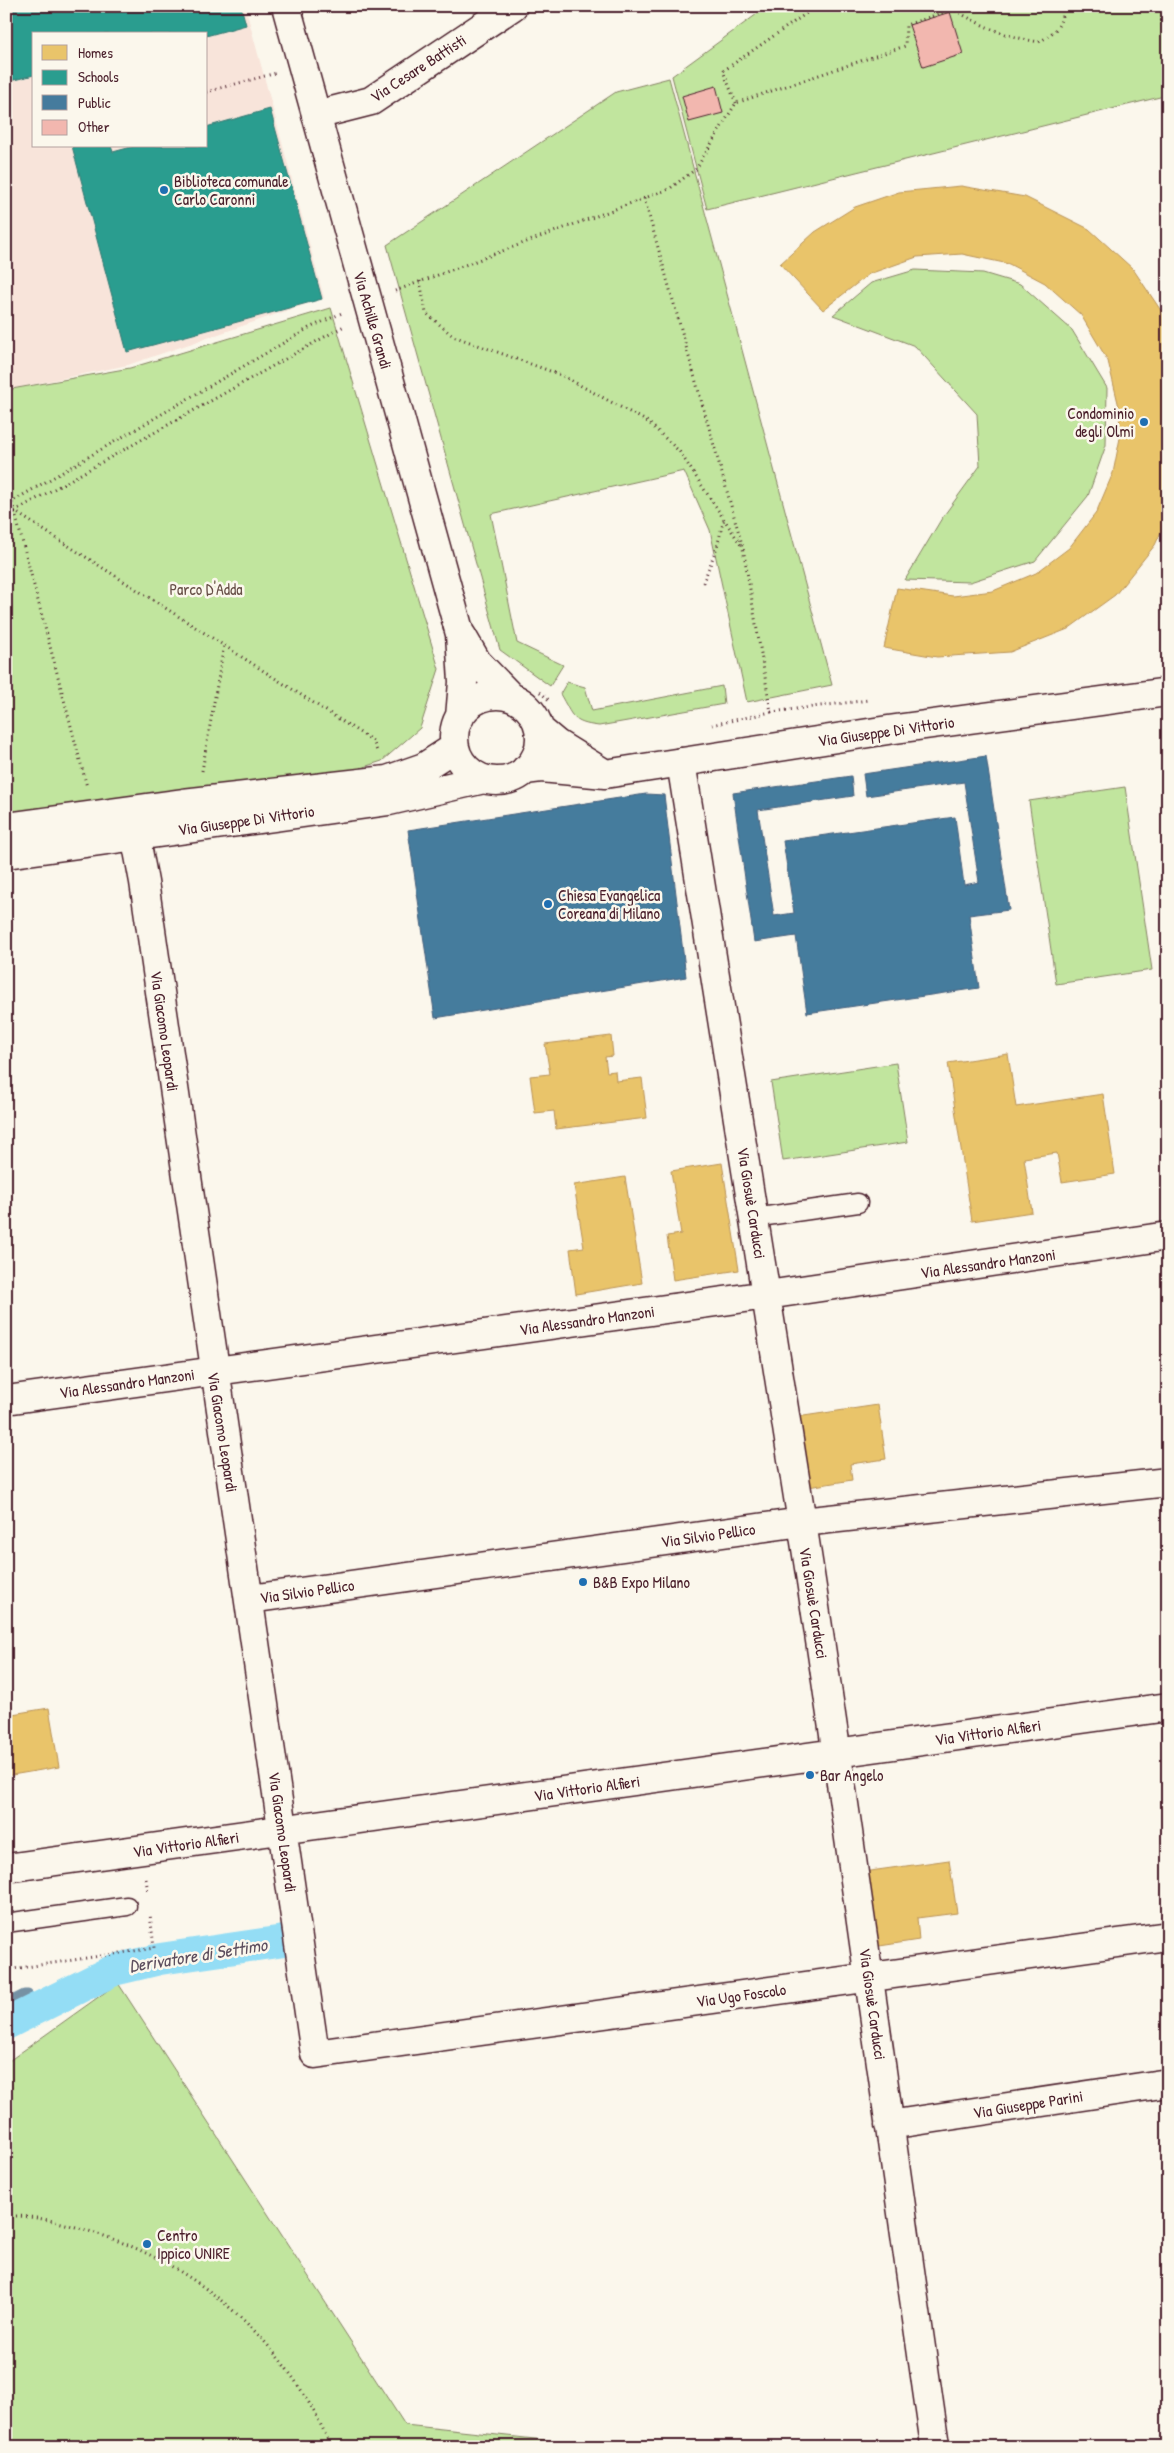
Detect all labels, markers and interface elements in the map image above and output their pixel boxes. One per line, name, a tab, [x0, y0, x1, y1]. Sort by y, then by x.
street label: Via Cesare Battisti	[366, 29, 470, 107]
legend	[32, 32, 208, 148]
text: Homes	[78, 42, 113, 63]
text: Schools	[78, 66, 119, 87]
text: Public	[78, 92, 111, 113]
text: Other	[78, 116, 110, 137]
place label: Biblioteca comunale Carlo Caronni	[174, 170, 289, 210]
marker: Biblioteca comunale Carlo Caronni	[158, 184, 170, 196]
street label: Via Achille Grandi	[349, 268, 397, 372]
place label: Condominio degli Olmi	[1067, 402, 1135, 442]
marker: Condominio degli Olmi	[1138, 416, 1150, 428]
park label: Parco D'Adda	[169, 578, 243, 600]
street label: Via Giuseppe Di Vittorio	[816, 710, 956, 751]
street label: Via Giuseppe Di Vittorio	[176, 799, 316, 840]
place label: Chiesa Evangelica Coreana di Milano	[558, 884, 661, 924]
marker: Chiesa Evangelica Coreana di Milano	[542, 898, 554, 910]
street label: Via Giacomo Leopardi	[146, 969, 184, 1093]
street label: Via Giosuè Carducci	[732, 1146, 772, 1260]
street label: Via Alessandro Manzoni	[919, 1243, 1057, 1283]
street label: Via Alessandro Manzoni	[518, 1300, 656, 1340]
street label: Via Alessandro Manzoni	[58, 1363, 196, 1403]
street label: Via Giacomo Leopardi	[203, 1370, 243, 1494]
street label: Via Silvio Pellico	[659, 1517, 757, 1553]
street label: Via Giosuè Carducci	[794, 1546, 834, 1660]
place label: B&B Expo Milano	[593, 1571, 690, 1593]
street label: Via Silvio Pellico	[258, 1573, 356, 1609]
marker: B&B Expo Milano	[577, 1576, 589, 1588]
street label: Via Vittorio Alfieri	[933, 1714, 1043, 1750]
place label: Bar Angelo	[820, 1764, 884, 1786]
marker: Bar Angelo	[804, 1769, 816, 1781]
street label: Via Giacomo Leopardi	[264, 1770, 302, 1894]
street label: Via Vittorio Alfieri	[532, 1770, 642, 1806]
street label: Via Vittorio Alfieri	[131, 1826, 241, 1862]
water label: Derivatore di Settimo	[127, 1931, 270, 1978]
street label: Via Giosuè Carducci	[854, 1947, 892, 2061]
street label: Via Ugo Foscolo	[695, 1978, 788, 2012]
street label: Via Giuseppe Parini	[971, 2084, 1085, 2124]
place label: Centro Ippico UNIRE	[157, 2224, 230, 2264]
marker: Centro Ippico UNIRE	[141, 2238, 153, 2250]

